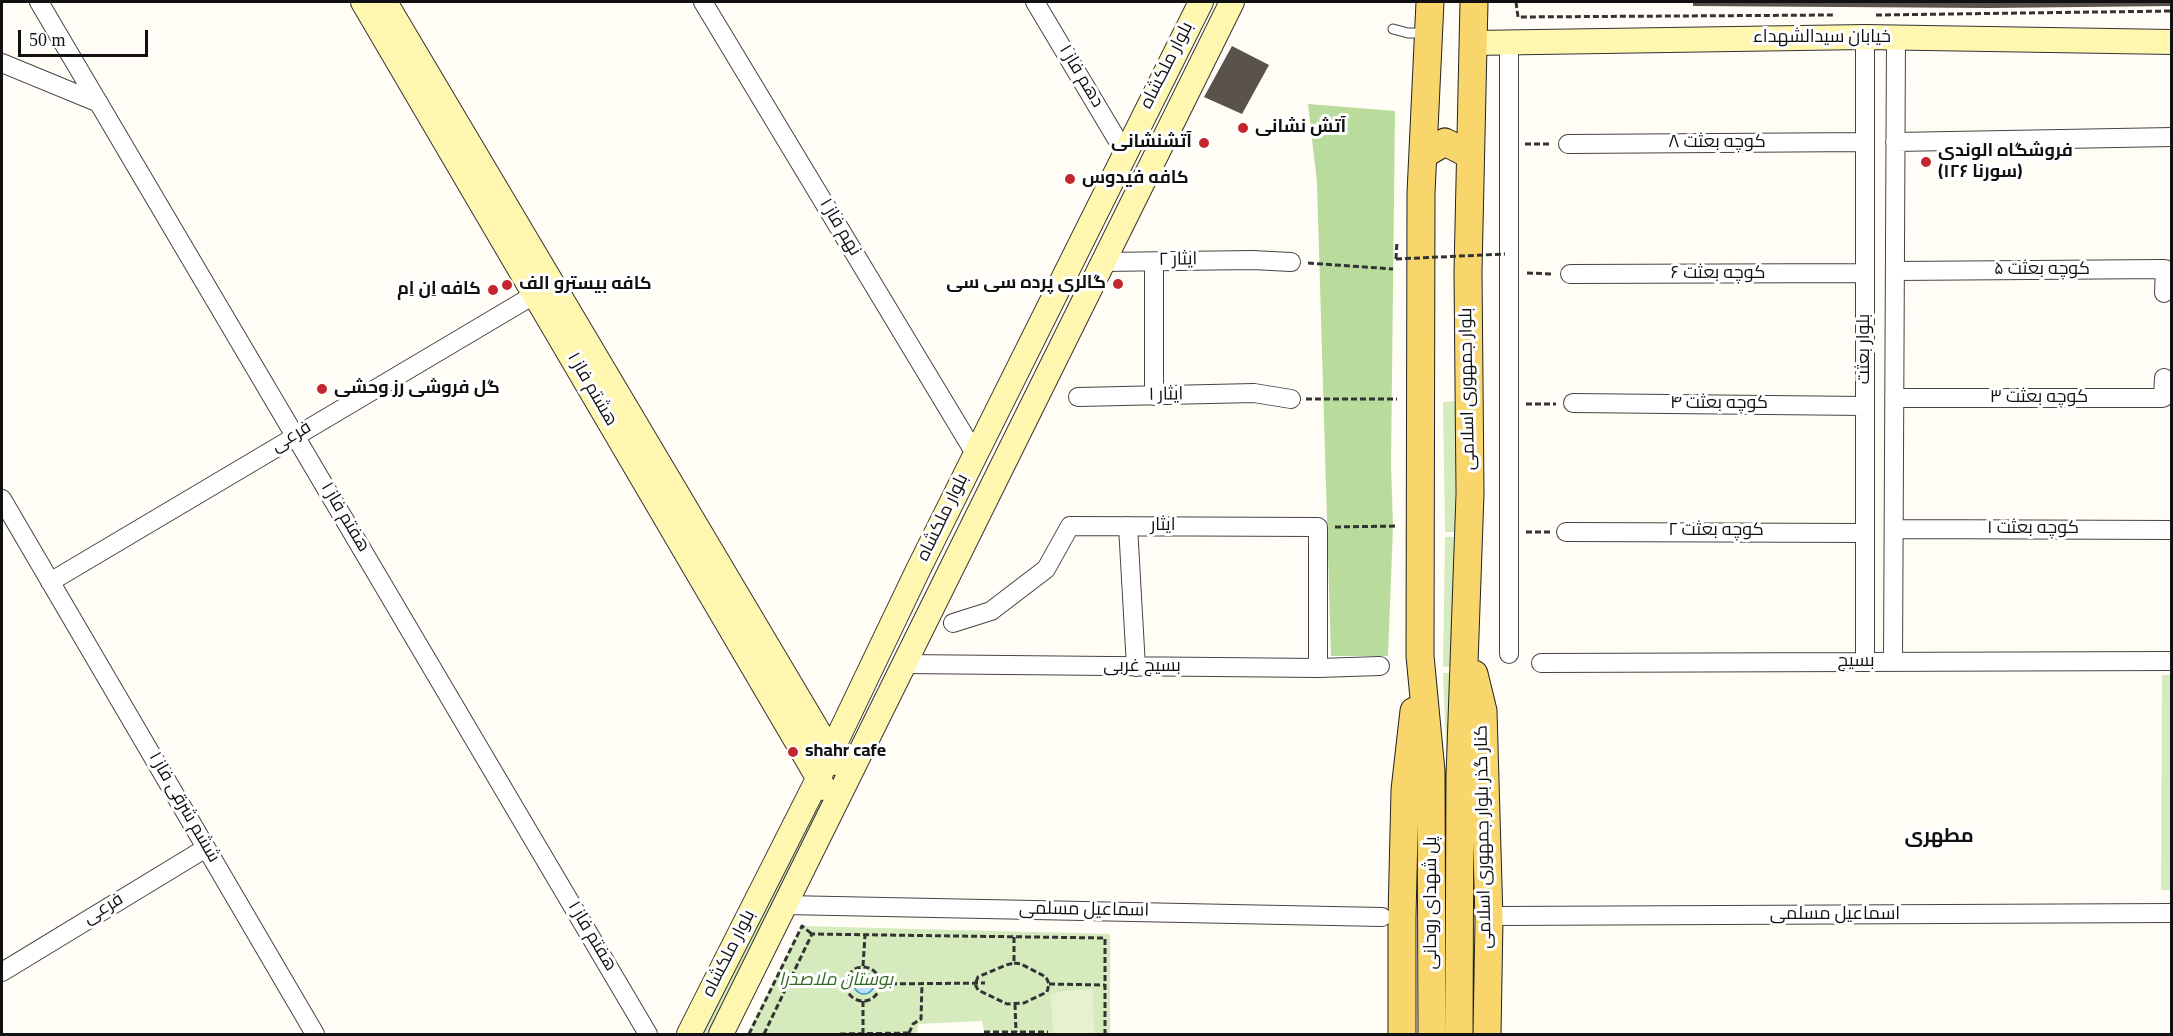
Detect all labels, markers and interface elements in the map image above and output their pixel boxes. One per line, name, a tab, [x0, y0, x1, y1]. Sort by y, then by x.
scale bar	[21, 18, 152, 56]
street label: بلوار ملکشاه	[1137, 19, 1199, 113]
street label: خیابان سیدالشهداء	[1753, 27, 1891, 49]
text: 50 m	[29, 30, 66, 50]
street label: دهم فاز ۱	[1053, 42, 1107, 112]
place label: آتش نشانی	[1255, 117, 1346, 139]
marker: آتش نشانی	[1236, 121, 1250, 135]
place label: آتشنشانی	[1111, 132, 1192, 154]
street label: کوچه بعثت ۸	[1668, 132, 1766, 154]
marker: آتشنشانی	[1197, 136, 1211, 150]
place label: فروشگاه الوندی (سورنا ۱۲۶)	[1938, 141, 2073, 184]
marker: فروشگاه الوندی (سورنا ۱۲۶)	[1919, 155, 1933, 169]
place label: كافه فيدوس	[1082, 168, 1189, 190]
marker: كافه فيدوس	[1063, 172, 1077, 186]
street label: نهم فاز ۱	[814, 195, 864, 261]
street label: ایثار ۲	[1159, 250, 1197, 272]
street label: کوچه بعثت ۵	[1994, 259, 2090, 281]
street label: کوچه بعثت ۶	[1671, 263, 1765, 285]
place label: گالری پرده سی سی	[946, 273, 1106, 295]
place label: کافه بیسترو الف	[519, 274, 652, 296]
marker: گالری پرده سی سی	[1111, 277, 1125, 291]
marker: کافه بیسترو الف	[500, 278, 514, 292]
place label: کافه اِن اِم	[397, 279, 481, 301]
marker: کافه اِن اِم	[486, 283, 500, 297]
street label: بلوار جمهوری اسلامی	[1457, 307, 1481, 471]
street label: بلوار بعثت	[1854, 314, 1876, 384]
street label: هشتم فاز ۱	[561, 349, 621, 431]
place label: گل فروشی رز وحشی	[334, 378, 500, 400]
marker: گل فروشی رز وحشی	[315, 382, 329, 396]
street label: ایثار ۱	[1149, 385, 1183, 407]
street label: کوچه بعثت ۳	[1990, 387, 2088, 409]
street label: کوچه بعثت ۴	[1670, 393, 1768, 415]
street label: فرعی	[268, 418, 316, 458]
street label: بلوار ملکشاه	[914, 471, 974, 565]
street label: هفتم فاز ۱	[315, 479, 373, 557]
street label: ایثار	[1151, 515, 1175, 537]
street label: کوچه بعثت ۱	[1987, 518, 2079, 540]
street label: کوچه بعثت ۲	[1668, 520, 1764, 542]
street label: بسیج	[1838, 651, 1874, 673]
street label: بسیج غربی	[1103, 656, 1181, 678]
street label: کنار گذر بلوار جمهوری اسلامی	[1472, 725, 1498, 949]
place label: shahr cafe	[805, 741, 886, 763]
marker: shahr cafe	[786, 745, 800, 759]
street label: ششم شرقی فاز ۱	[143, 749, 223, 867]
district label: مطهری	[1904, 826, 1974, 850]
street label: پل شهدای روحانی	[1421, 836, 1443, 970]
street label: فرعی	[80, 890, 128, 930]
street label: هفتم فاز ۱	[562, 898, 620, 976]
street label: اسماعیل مسلمی	[1019, 899, 1149, 923]
street label: اسماعیل مسلمی	[1770, 904, 1900, 926]
street label: بلوار ملکشاه	[699, 907, 761, 1001]
park label: بوستان ملاصدرا	[779, 970, 893, 992]

